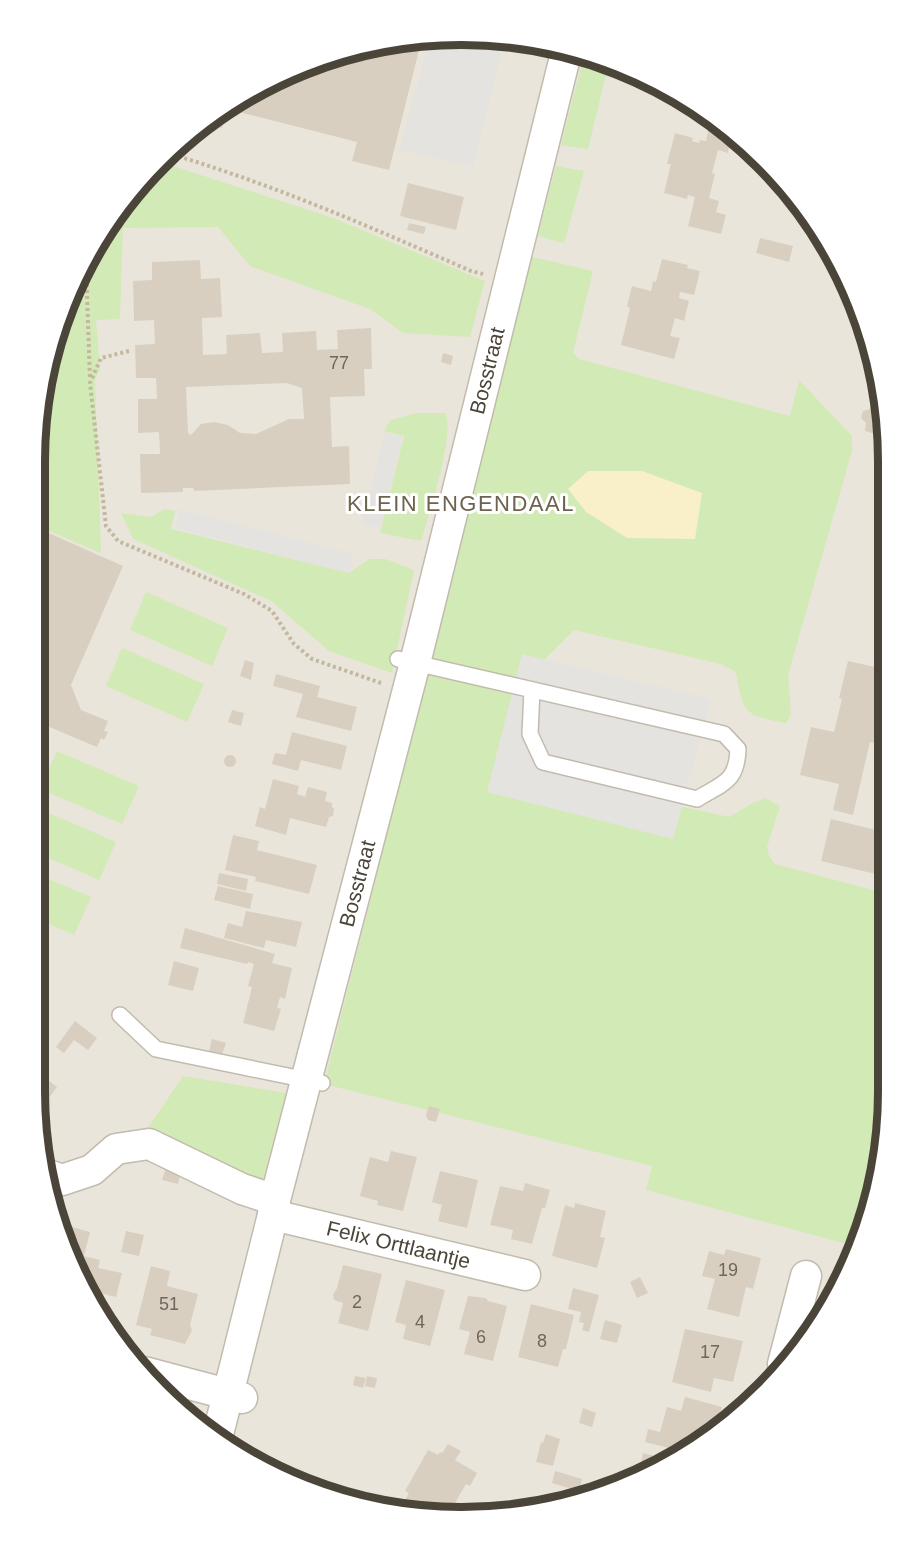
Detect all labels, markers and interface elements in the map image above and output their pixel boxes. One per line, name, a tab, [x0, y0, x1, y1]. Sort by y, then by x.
street label: Bosstraat	[465, 325, 509, 417]
house number: 77	[329, 353, 349, 373]
district label: KLEIN ENGENDAAL	[347, 491, 575, 516]
street label: Bosstraat	[335, 838, 379, 929]
street label: Felix Orttlaantje	[324, 1216, 473, 1273]
house number: 19	[718, 1260, 738, 1280]
house number: 2	[352, 1292, 362, 1312]
house number: 51	[159, 1294, 179, 1314]
house number: 4	[415, 1312, 425, 1332]
house number: 6	[476, 1327, 486, 1347]
house number: 8	[537, 1331, 547, 1351]
house number: 17	[700, 1342, 720, 1362]

